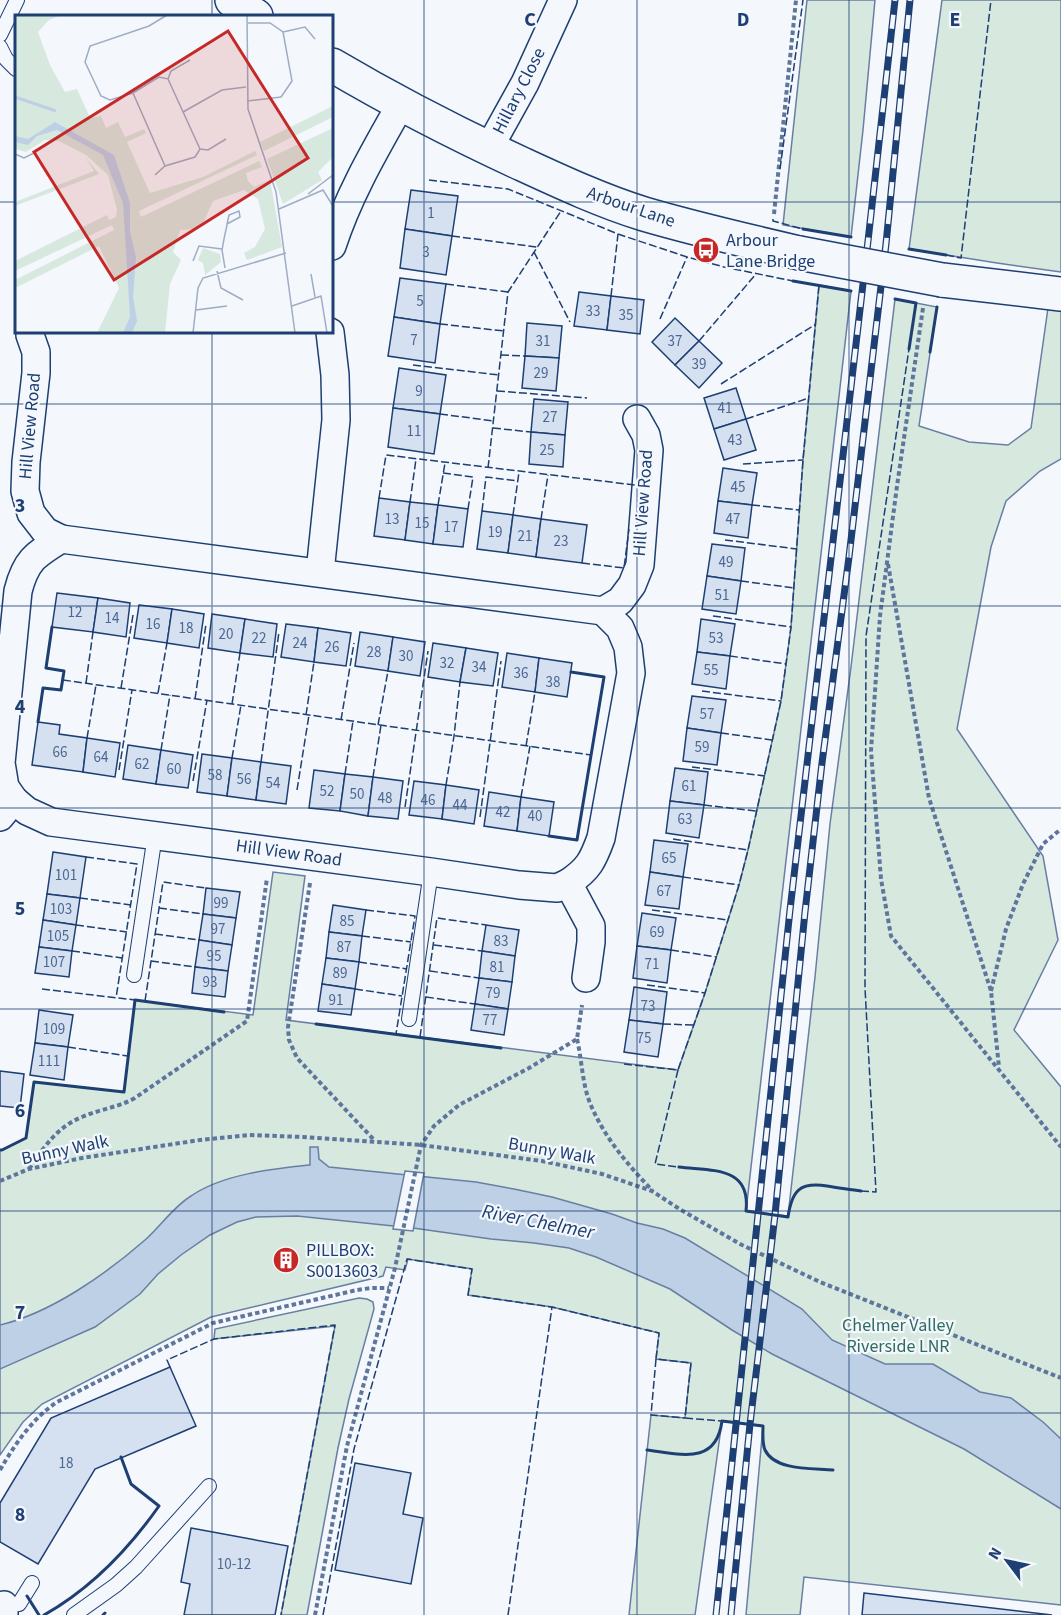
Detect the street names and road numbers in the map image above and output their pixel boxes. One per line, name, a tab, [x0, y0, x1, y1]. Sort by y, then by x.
street label: Hillary Close	[486, 43, 552, 139]
street label: Arbour Lane	[583, 180, 679, 234]
street label: Hill View Road	[13, 372, 47, 480]
street label: Hill View Road	[627, 449, 659, 557]
street label: Hill View Road	[234, 833, 344, 873]
street label: Bunny Walk	[19, 1129, 111, 1171]
street label: Bunny Walk	[506, 1131, 598, 1171]

